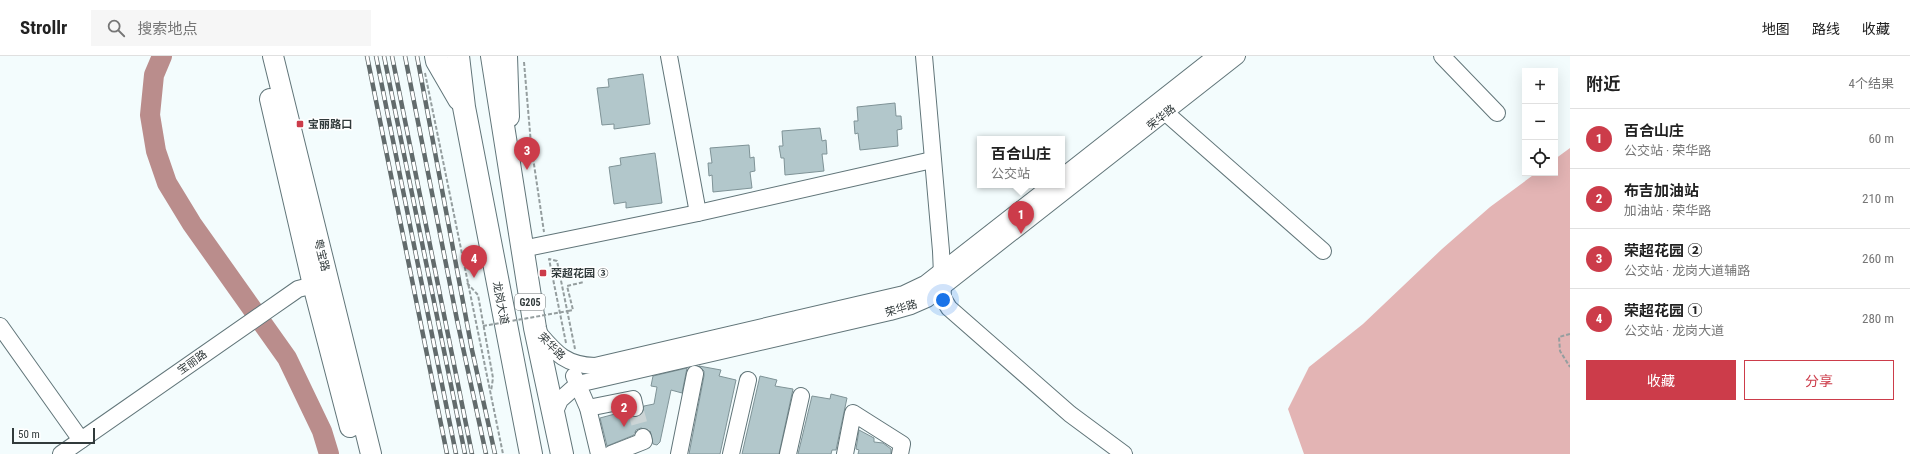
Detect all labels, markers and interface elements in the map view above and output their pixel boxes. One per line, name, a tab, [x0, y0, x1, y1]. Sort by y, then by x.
search box	[91, 10, 371, 46]
text: Strollr	[20, 16, 67, 39]
icon: search	[105, 17, 127, 39]
text: 搜索地点	[137, 20, 197, 38]
text: 地图	[1762, 21, 1790, 37]
text: 路线	[1812, 21, 1840, 37]
text: 收藏	[1862, 21, 1890, 37]
map controls	[1522, 68, 1558, 176]
button: +	[1522, 68, 1558, 104]
text: 附近	[1586, 74, 1620, 94]
text: 4个结果	[1849, 76, 1894, 91]
street label: 荣华路	[1144, 102, 1178, 133]
button: −	[1522, 104, 1558, 140]
place label: 宝丽路口	[308, 118, 352, 131]
marker: 宝丽路口	[295, 119, 305, 129]
text: 百合山庄	[1624, 122, 1684, 140]
text: 1	[1596, 131, 1602, 146]
text: 60 m	[1868, 131, 1894, 146]
popup	[977, 136, 1065, 188]
pin: 3	[514, 137, 540, 170]
button: locate	[1522, 140, 1558, 176]
text: 公交站 · 荣华路	[1624, 143, 1711, 158]
text: 百合山庄	[991, 145, 1051, 163]
text: 公交站	[991, 166, 1030, 181]
text: 布吉加油站	[1624, 182, 1699, 200]
text: 2	[1596, 191, 1602, 206]
text: 210 m	[1862, 191, 1894, 206]
pin: 1	[1008, 201, 1034, 234]
text: 加油站 · 荣华路	[1624, 203, 1711, 218]
street label: 粤宝路	[311, 238, 332, 273]
text: 荣超花园 ②	[1624, 242, 1702, 260]
pin: 4	[461, 245, 487, 278]
text: 3	[1596, 251, 1602, 266]
text: 260 m	[1862, 251, 1894, 266]
text: 公交站 · 龙岗大道辅路	[1624, 263, 1750, 278]
place label: 荣超花园 ③	[551, 267, 609, 280]
marker: 荣超花园 ③	[538, 268, 548, 278]
street label: 龙岗大道	[490, 280, 511, 326]
your location	[933, 290, 953, 310]
road number: G205	[515, 294, 545, 310]
street label: 荣华路	[883, 297, 919, 320]
text: 荣超花园 ①	[1624, 302, 1702, 320]
text: 4	[1596, 311, 1602, 326]
text: 280 m	[1862, 311, 1894, 326]
text: 公交站 · 龙岗大道	[1624, 323, 1724, 338]
street label: 荣华路	[535, 330, 568, 363]
street label: 宝丽路	[175, 348, 210, 377]
button: 收藏	[1586, 360, 1736, 400]
button: 分享	[1744, 360, 1894, 400]
pin: 2	[611, 394, 637, 427]
scale bar	[12, 426, 95, 445]
text: 50 m	[18, 428, 40, 441]

